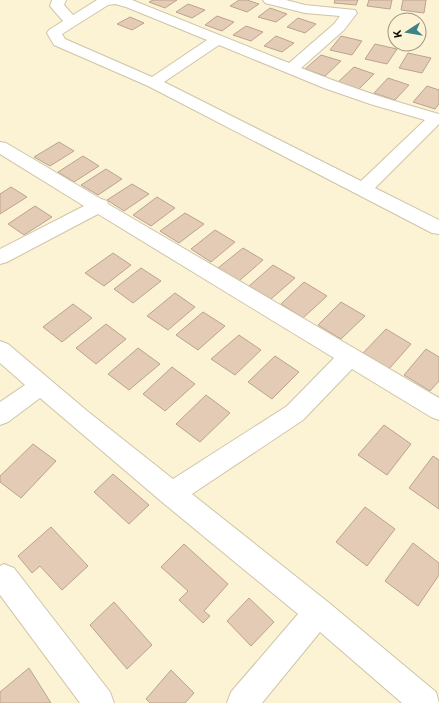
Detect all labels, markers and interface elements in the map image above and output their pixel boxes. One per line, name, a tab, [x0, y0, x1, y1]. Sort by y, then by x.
north arrow	[387, 12, 427, 52]
text: K	[390, 29, 405, 39]

